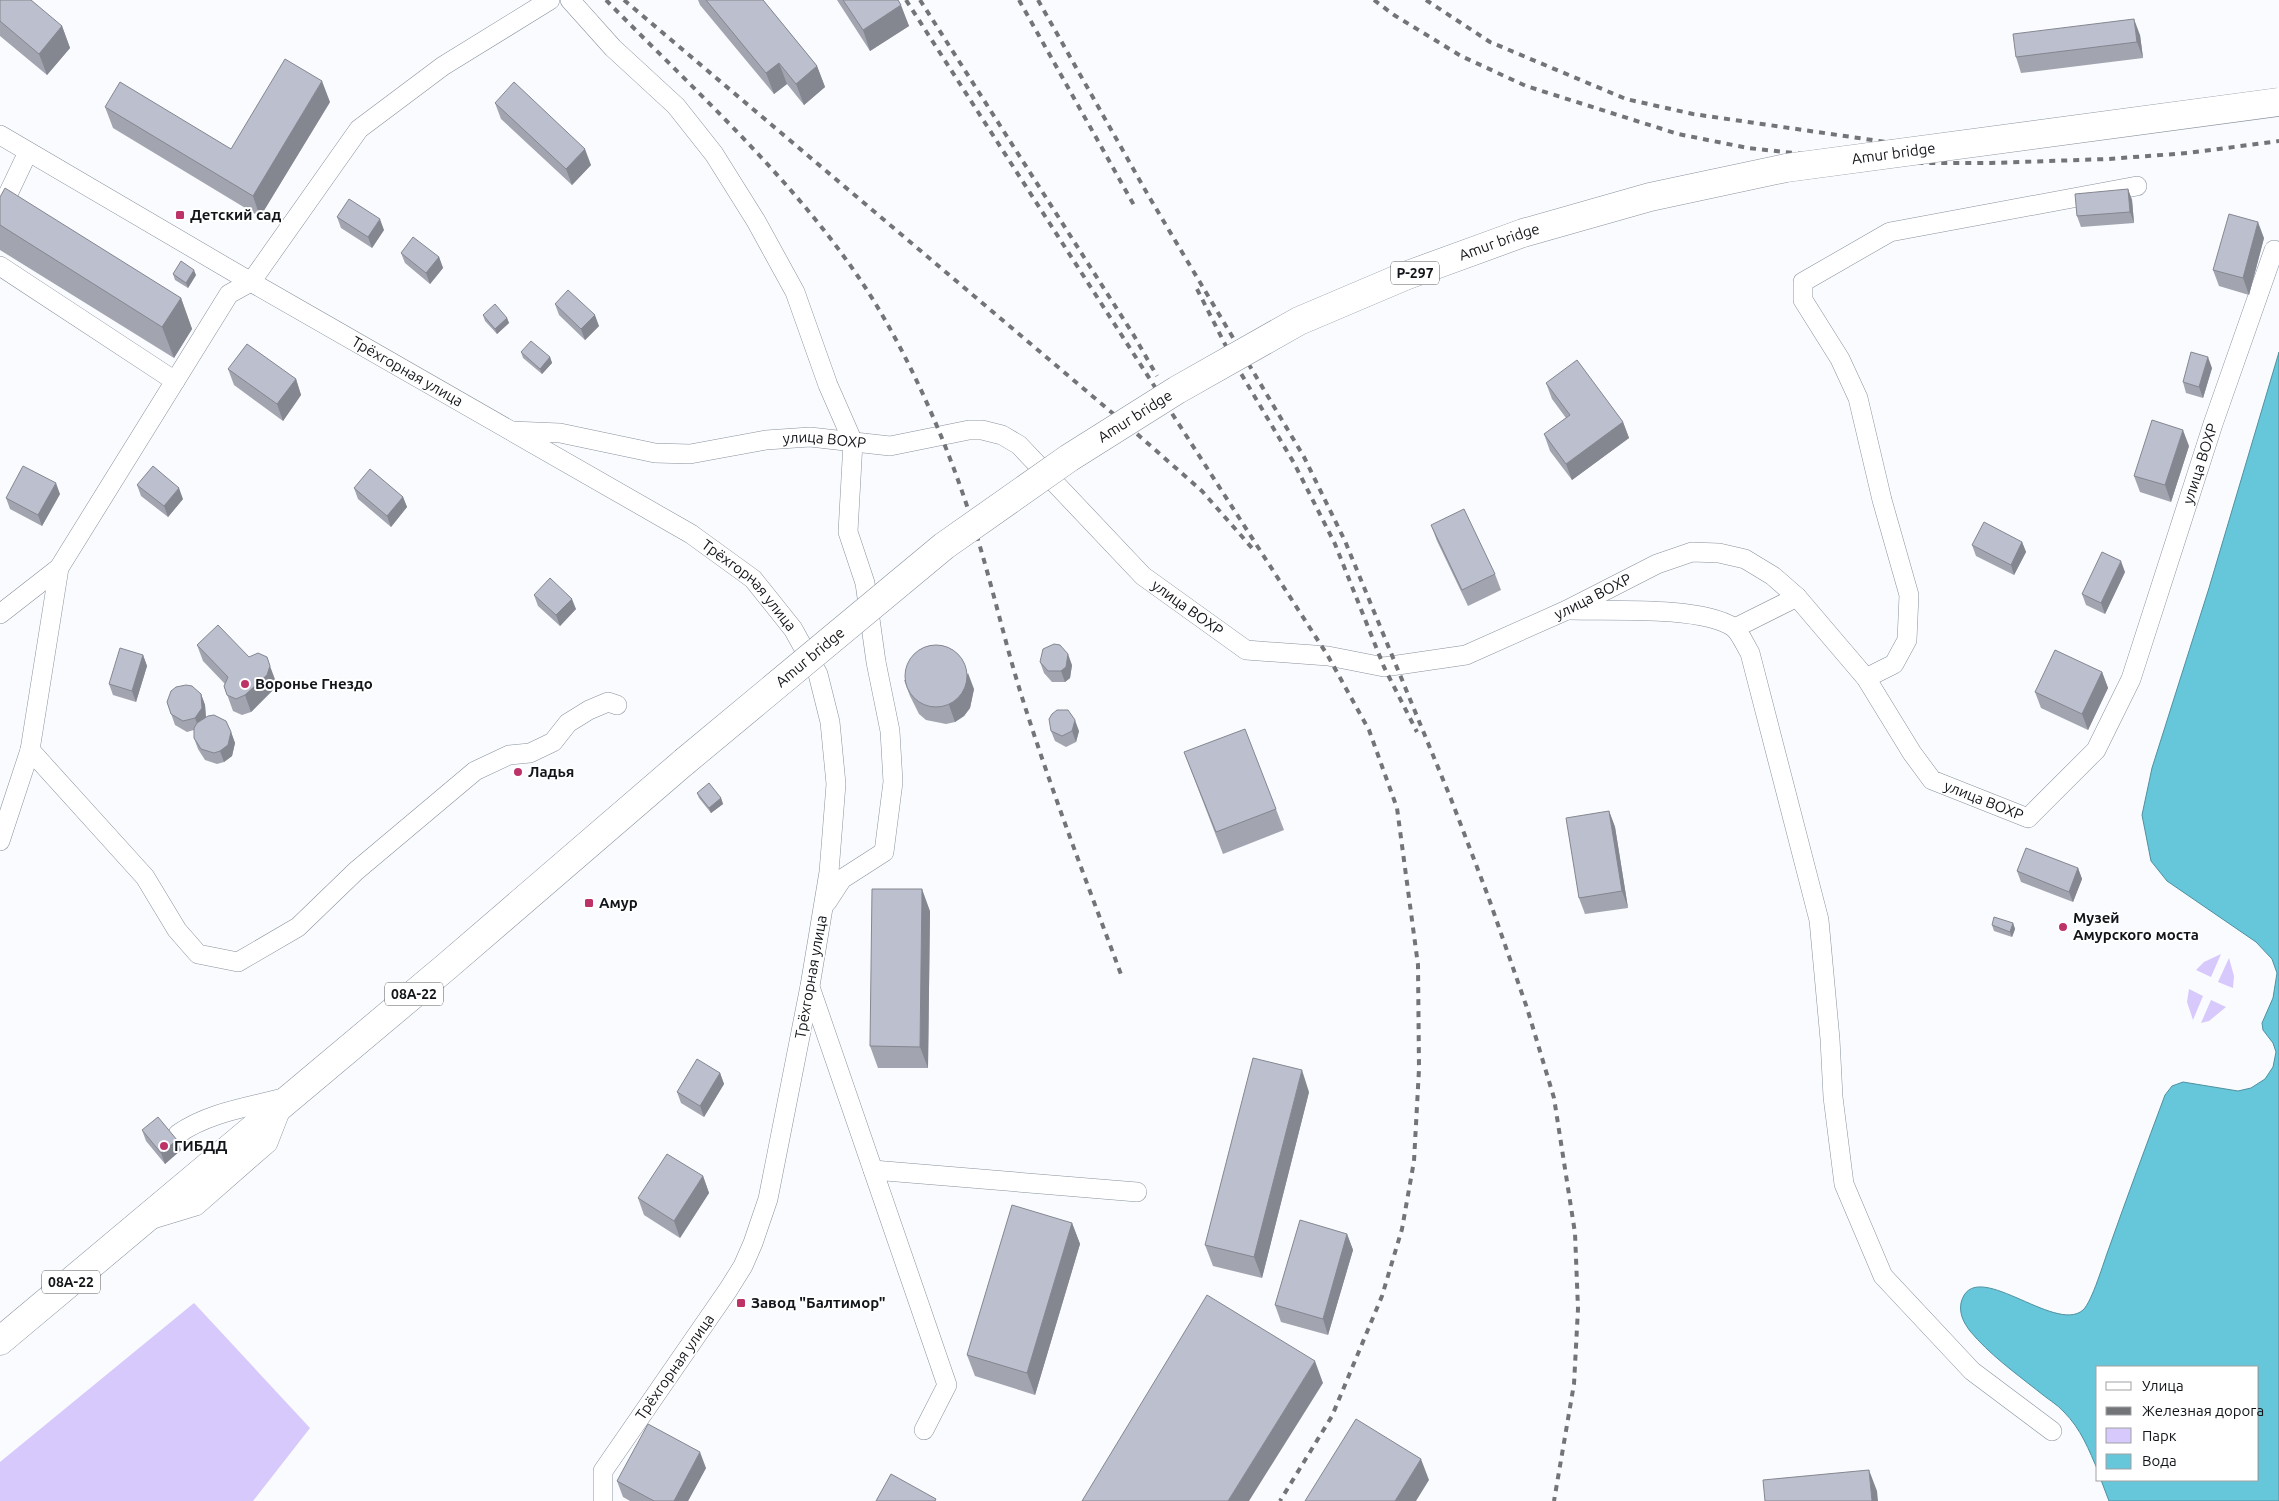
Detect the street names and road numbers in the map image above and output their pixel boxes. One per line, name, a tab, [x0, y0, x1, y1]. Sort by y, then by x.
street label: Amur bridge	[1851, 139, 1936, 167]
street label: Amur bridge	[1456, 220, 1541, 264]
road number: Р-297	[1391, 262, 1439, 284]
street label: Трёхгорная улица	[349, 333, 466, 410]
street label: Amur bridge	[1095, 386, 1175, 446]
street label: улица ВОХР	[2179, 421, 2221, 506]
street label: улица ВОХР	[782, 428, 867, 451]
street label: Трёхгорная улица	[699, 536, 800, 634]
street label: улица ВОХР	[1552, 570, 1634, 623]
street label: улица ВОХР	[1149, 576, 1227, 639]
street label: Amur bridge	[772, 623, 848, 690]
street label: улица ВОХР	[1942, 777, 2026, 823]
street label: Трёхгорная улица	[791, 914, 830, 1040]
road number: 08А-22	[385, 982, 443, 1006]
road number: 08А-22	[42, 1270, 100, 1294]
street label: Трёхгорная улица	[632, 1311, 717, 1423]

